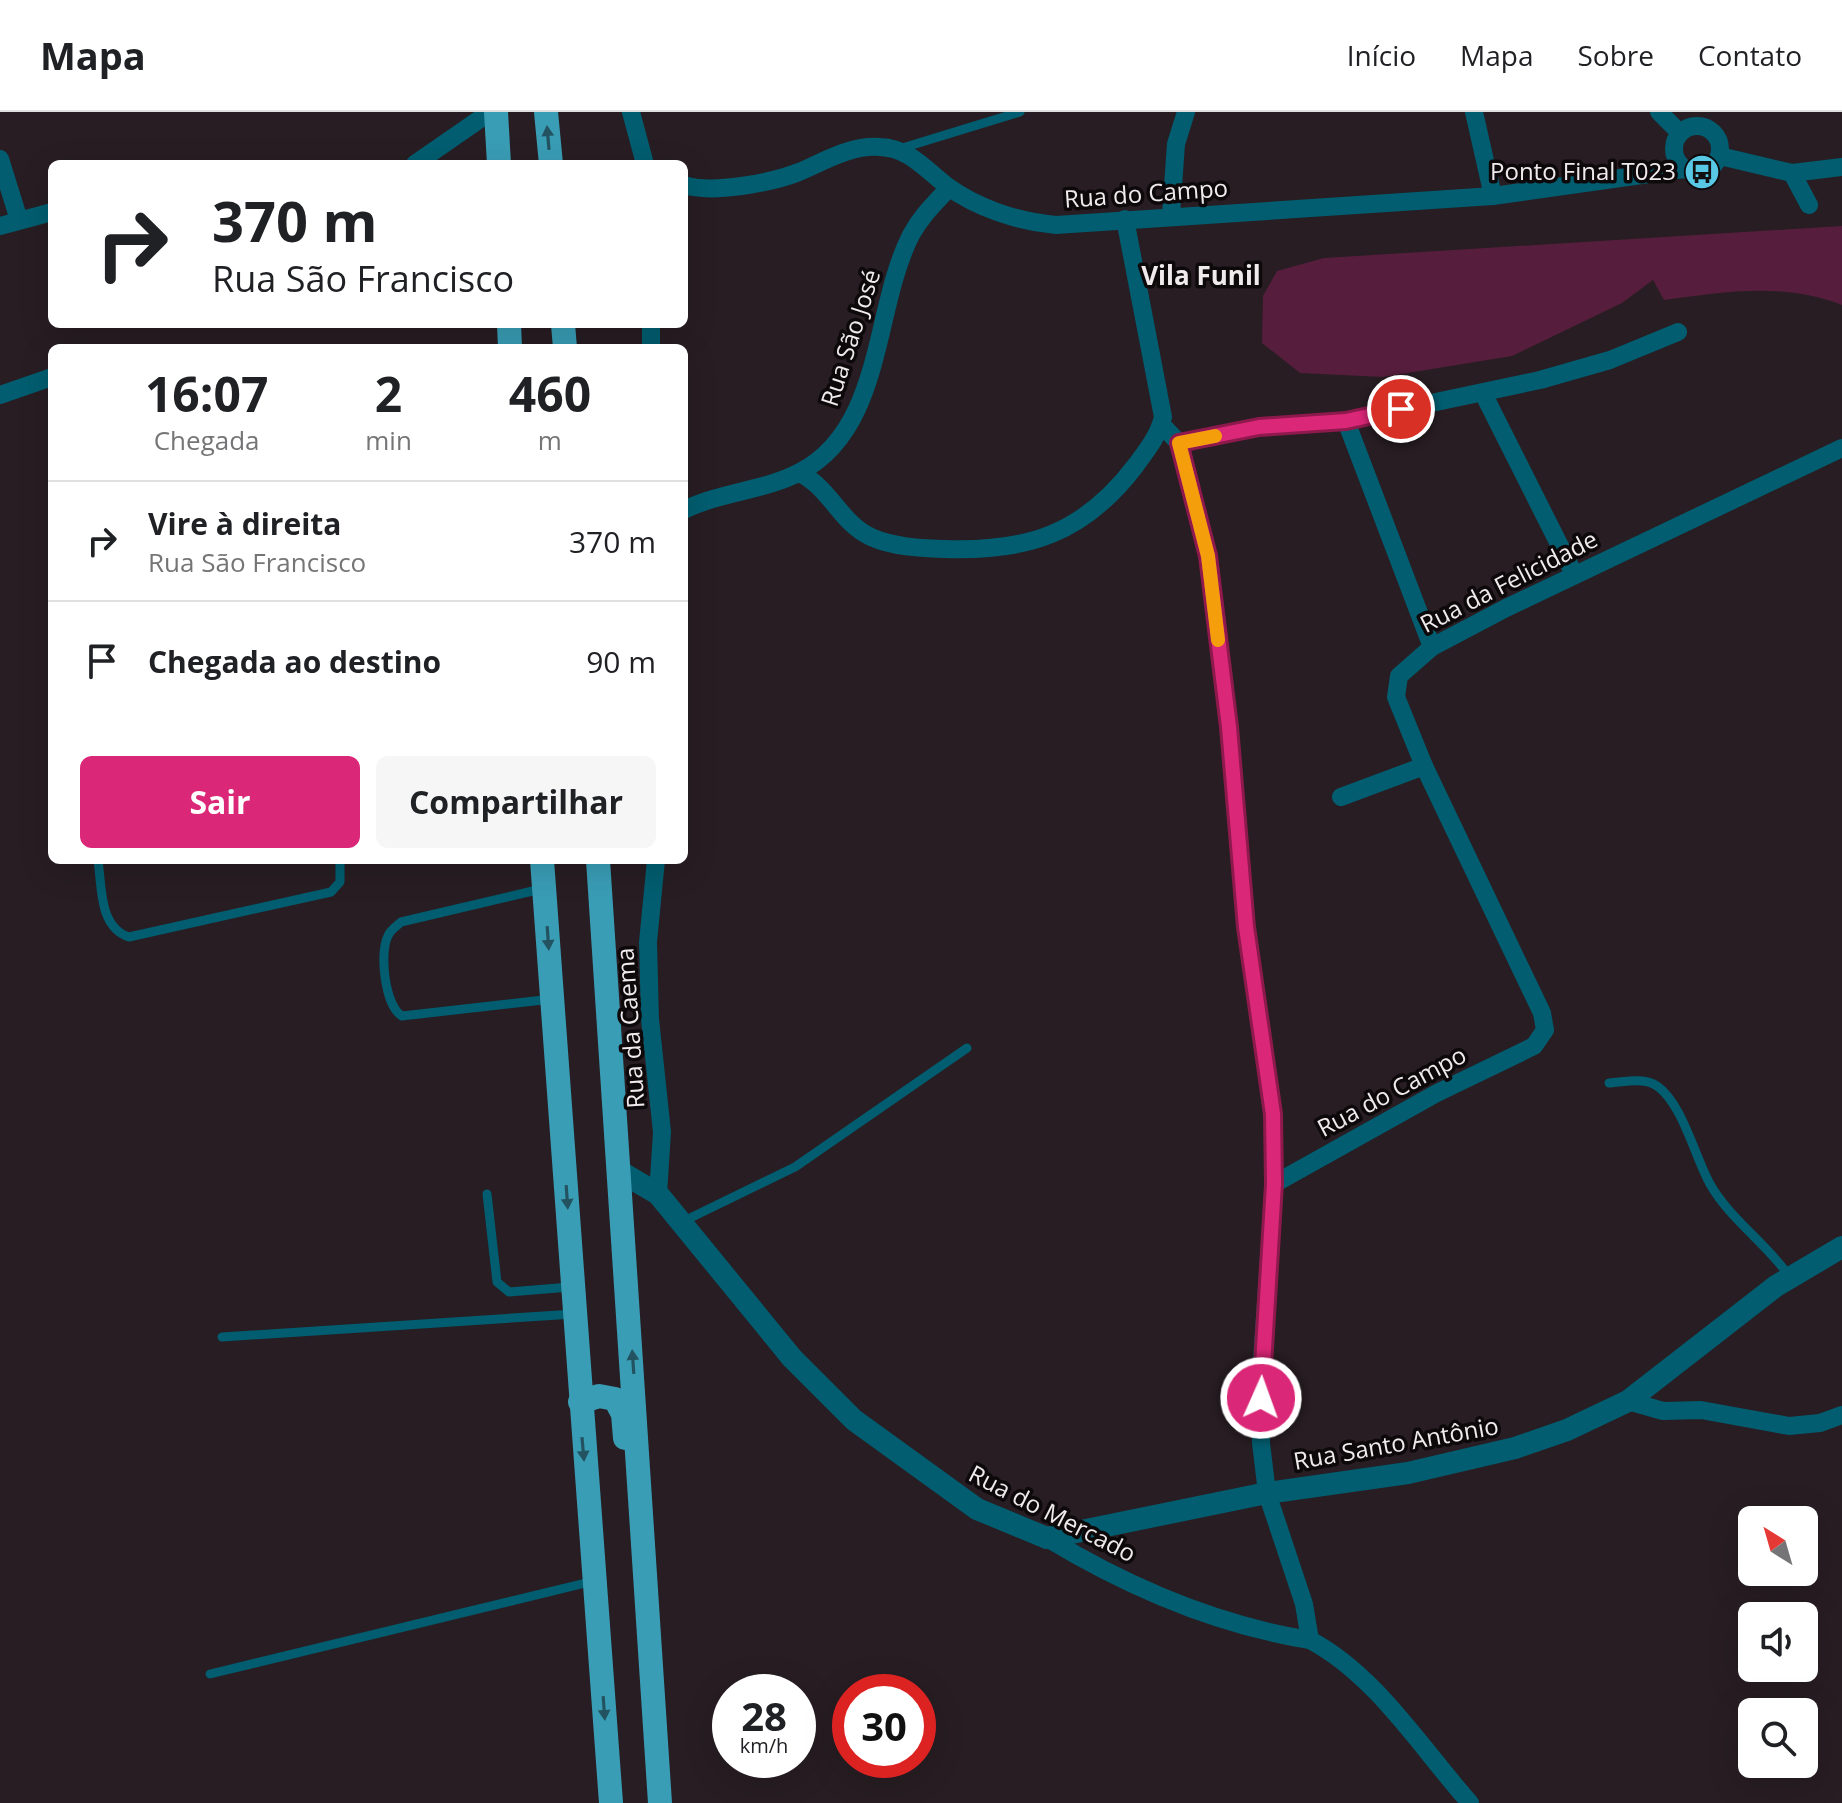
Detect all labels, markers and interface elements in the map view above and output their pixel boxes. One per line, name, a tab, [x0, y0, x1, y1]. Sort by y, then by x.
text: Mapa	[40, 29, 146, 81]
text: Início	[1347, 36, 1416, 74]
text: Mapa	[1460, 36, 1533, 74]
text: Sobre	[1577, 36, 1654, 74]
text: Contato	[1698, 36, 1802, 74]
one-way arrow	[541, 125, 554, 150]
bus stop icon: Ponto Final T023	[1683, 153, 1721, 191]
place label: Ponto Final T023	[1490, 154, 1676, 187]
street label: Rua do Campo	[1063, 170, 1229, 215]
text: 370 m	[212, 182, 378, 258]
icon: right	[80, 192, 184, 296]
text: Rua São Francisco	[212, 254, 514, 303]
district label: Vila Funil	[1141, 257, 1261, 293]
street label: Rua São José	[812, 265, 887, 410]
text: 16:07	[145, 361, 268, 426]
text: 2	[375, 361, 402, 426]
text: 460	[509, 361, 591, 426]
pin	[1367, 375, 1435, 443]
icon: arrive	[1379, 387, 1423, 431]
text: Chegada	[154, 422, 260, 458]
text: min	[365, 422, 412, 458]
text: m	[538, 422, 562, 458]
text: Vire à direita	[148, 503, 342, 544]
icon: right	[80, 519, 124, 563]
text: 370 m	[569, 521, 656, 562]
street label: Rua da Felicidade	[1414, 522, 1603, 640]
text: Rua São Francisco	[148, 544, 366, 580]
icon: arrive	[80, 639, 124, 683]
text: Chegada ao destino	[148, 641, 441, 682]
text: 90 m	[586, 641, 656, 682]
button: Sair	[80, 756, 360, 848]
button: Compartilhar	[376, 756, 656, 848]
one-way arrow	[542, 926, 555, 951]
street label: Rua da Caema	[607, 947, 652, 1109]
street label: Rua do Campo	[1311, 1038, 1472, 1144]
one-way arrow	[561, 1185, 574, 1210]
one-way arrow	[626, 1349, 639, 1374]
position arrow	[1219, 1356, 1303, 1440]
street label: Rua Santo Antônio	[1291, 1408, 1501, 1477]
one-way arrow	[577, 1436, 590, 1461]
street label: Rua do Mercado	[964, 1456, 1142, 1569]
north arrow	[1738, 1506, 1818, 1586]
map controls	[1738, 1506, 1818, 1778]
button: sound	[1738, 1602, 1818, 1682]
speed limit sign: 30	[832, 1674, 936, 1778]
text: 28	[741, 1688, 787, 1743]
one-way arrow	[598, 1696, 611, 1721]
button: search	[1738, 1698, 1818, 1778]
text: km/h	[740, 1732, 788, 1759]

